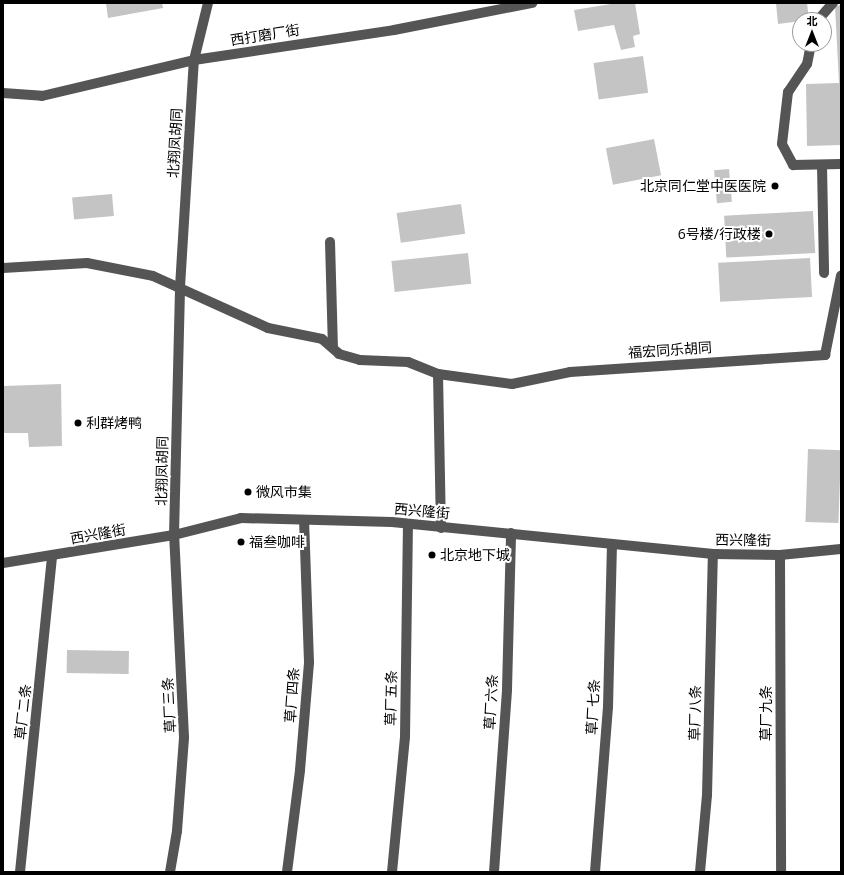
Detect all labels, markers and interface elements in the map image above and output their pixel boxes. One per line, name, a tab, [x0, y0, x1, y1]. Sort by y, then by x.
north arrow	[792, 12, 832, 52]
text: 北	[807, 13, 818, 28]
street label: 西打磨厂街	[229, 21, 301, 49]
street label: 北翔凤胡同	[165, 108, 185, 178]
place label: 北京同仁堂中医医院	[640, 178, 766, 194]
marker: 北京同仁堂中医医院	[769, 180, 781, 192]
place label: 6号楼/行政楼	[678, 226, 761, 242]
marker: 6号楼/行政楼	[764, 229, 774, 239]
street label: 福宏同乐胡同	[628, 339, 712, 361]
place label: 利群烤鸭	[86, 415, 142, 431]
marker: 利群烤鸭	[73, 418, 83, 428]
street label: 北翔凤胡同	[153, 436, 171, 506]
place label: 微风市集	[256, 484, 312, 500]
marker: 微风市集	[243, 487, 253, 497]
street label: 西兴隆街	[393, 500, 451, 522]
street label: 西兴隆街	[69, 521, 127, 547]
street label: 西兴隆街	[715, 531, 771, 549]
place label: 福叁咖啡	[249, 534, 305, 550]
marker: 福叁咖啡	[236, 537, 246, 547]
place label: 北京地下城	[440, 547, 510, 563]
marker: 北京地下城	[427, 550, 437, 560]
street label: 草厂四条	[282, 666, 302, 724]
street label: 草厂五条	[382, 670, 400, 726]
street label: 草厂六条	[481, 674, 501, 730]
street label: 草厂三条	[159, 677, 179, 733]
street label: 草厂七条	[583, 679, 603, 735]
street label: 草厂二条	[12, 683, 34, 741]
street label: 草厂八条	[686, 685, 704, 741]
street label: 草厂九条	[758, 685, 774, 741]

